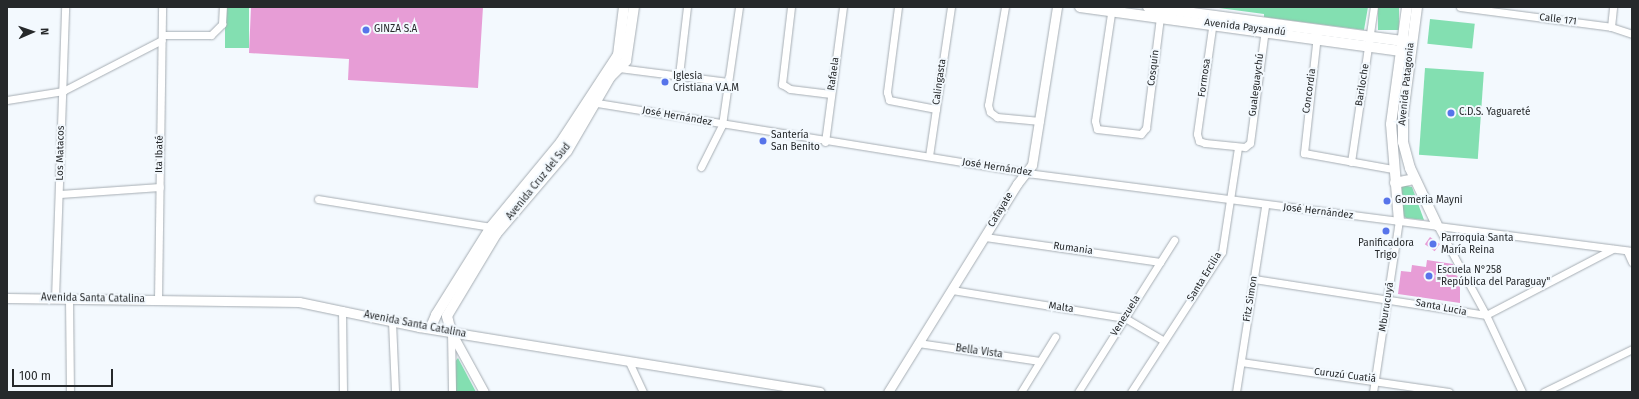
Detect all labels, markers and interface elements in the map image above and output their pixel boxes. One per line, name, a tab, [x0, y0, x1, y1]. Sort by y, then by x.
north arrow	[12, 12, 52, 52]
street label: Calle 171	[1539, 12, 1577, 28]
street label: Avenida Paysandú	[1204, 17, 1286, 39]
place label: GINZA S.A	[374, 24, 417, 36]
marker: GINZA S.A	[361, 25, 371, 35]
text: N	[38, 28, 51, 35]
street label: Avenida Patagonia	[1397, 42, 1417, 126]
street label: Cosquín	[1146, 49, 1162, 87]
street label: Gualeguaychú	[1247, 53, 1267, 117]
street label: Rafaela	[826, 56, 842, 92]
street label: Calingasta	[931, 58, 949, 106]
street label: Formosa	[1196, 58, 1214, 98]
street label: Bariloche	[1354, 63, 1372, 107]
street label: Concordia	[1301, 68, 1319, 114]
place label: Iglesia Cristiana V.A.M	[673, 70, 739, 94]
marker: Iglesia Cristiana V.A.M	[660, 77, 670, 87]
street label: José Hernández	[641, 105, 713, 129]
place label: C.D.S. Yaguareté	[1459, 107, 1530, 119]
marker: C.D.S. Yaguareté	[1446, 108, 1456, 118]
street label: Los Matacos	[55, 125, 67, 181]
place label: Santería San Benito	[771, 129, 820, 152]
street label: Ita Ibaté	[154, 135, 166, 173]
marker: Santería San Benito	[758, 136, 768, 146]
street label: Avenida Cruz del Sud	[504, 141, 574, 223]
street label: José Hernández	[961, 157, 1033, 179]
street label: Cafayate	[986, 190, 1016, 230]
place label: Gomeria Mayni	[1395, 195, 1463, 207]
marker: Gomeria Mayni	[1382, 196, 1392, 206]
street label: José Hernández	[1282, 202, 1354, 222]
marker: Panificadora Trigo	[1381, 226, 1391, 236]
place label: Parroquia Santa María Reina	[1441, 232, 1513, 256]
place label: Panificadora Trigo	[1358, 237, 1414, 260]
marker: Parroquia Santa María Reina	[1428, 239, 1438, 249]
street label: Rumania	[1052, 240, 1094, 258]
street label: Santa Ercilia	[1185, 250, 1225, 304]
place label: Escuela N°258 "República del Paraguay"	[1437, 264, 1550, 288]
marker: Escuela N°258 "República del Paraguay"	[1424, 271, 1434, 281]
street label: Fitz Simon	[1241, 275, 1261, 323]
street label: Mburucuyá	[1377, 281, 1397, 333]
street label: Avenida Santa Catalina	[41, 292, 145, 306]
street label: Venezuela	[1109, 293, 1143, 339]
street label: Santa Lucia	[1414, 297, 1468, 319]
street label: Malta	[1048, 300, 1074, 316]
street label: Avenida Santa Catalina	[363, 309, 467, 341]
street label: Bella Vista	[955, 343, 1003, 361]
scale bar	[14, 361, 115, 387]
street label: Curuzú Cuatiá	[1313, 366, 1377, 386]
text: 100 m	[19, 369, 51, 383]

